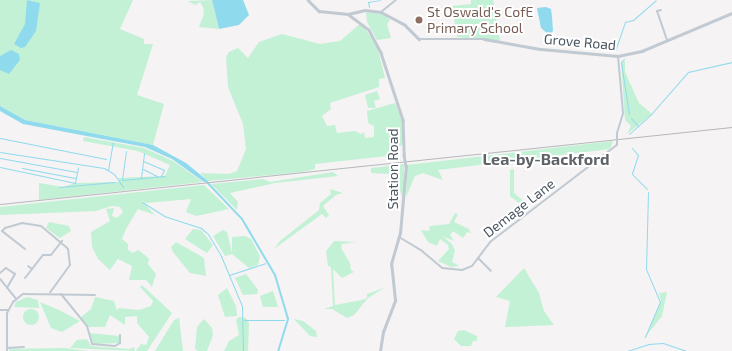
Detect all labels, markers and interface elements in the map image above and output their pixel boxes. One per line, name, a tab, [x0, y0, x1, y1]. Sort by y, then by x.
place label: St Oswald's CofE Primary School	[427, 4, 533, 36]
marker: St Oswald's CofE Primary School	[414, 15, 424, 25]
street label: Grove Road	[543, 30, 617, 54]
street label: Station Road	[385, 128, 401, 210]
district label: Lea-by-Backford	[483, 149, 609, 169]
street label: Demage Lane	[480, 175, 558, 241]

